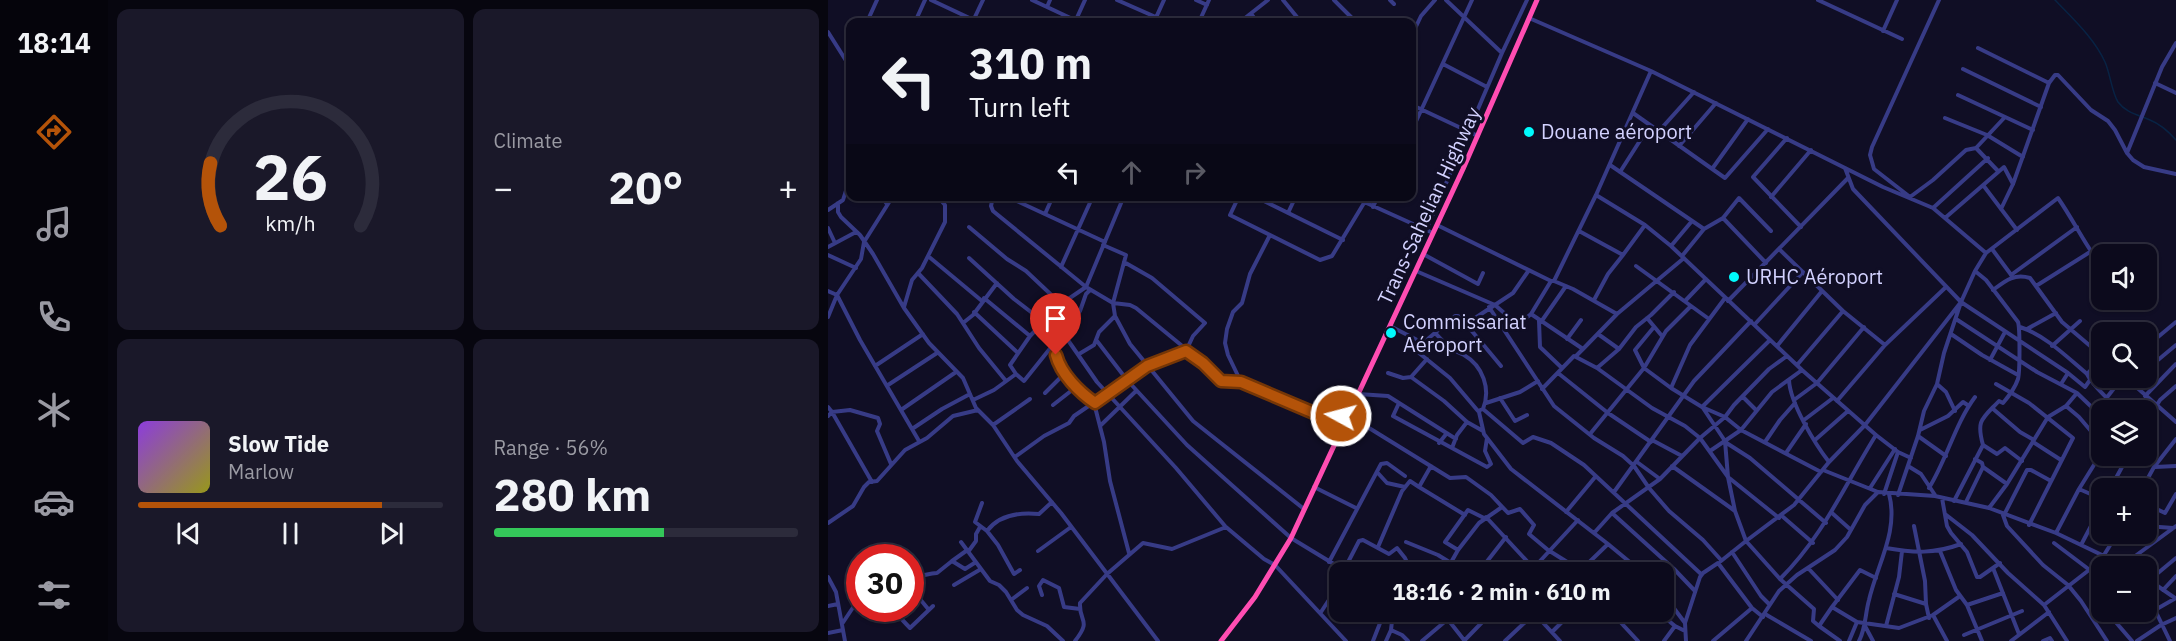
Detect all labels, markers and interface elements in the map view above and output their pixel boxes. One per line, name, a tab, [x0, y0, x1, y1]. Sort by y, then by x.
text: 18:14	[17, 25, 91, 60]
text: 310 m	[969, 36, 1092, 91]
icon: left	[870, 42, 948, 120]
text: Turn left	[969, 89, 1070, 124]
street label: Trans-Sahelian Highway	[1371, 102, 1486, 309]
icon: directions	[33, 111, 75, 153]
place label: Douane aéroport	[1541, 118, 1692, 145]
marker: Douane aéroport	[1522, 125, 1536, 139]
text: Climate	[494, 127, 562, 154]
text: 26	[253, 136, 328, 217]
icon: left	[1052, 156, 1085, 189]
icon: ahead	[1115, 156, 1148, 189]
icon: right	[1178, 156, 1211, 189]
text: 20°	[608, 158, 683, 216]
text: −	[494, 166, 513, 209]
text: +	[778, 166, 798, 209]
icon: music	[33, 203, 75, 245]
text: km/h	[265, 210, 315, 238]
map controls	[2091, 244, 2157, 622]
button: sound	[2091, 244, 2157, 310]
place label: URHC Aéroport	[1746, 263, 1883, 290]
marker: URHC Aéroport	[1727, 270, 1741, 284]
pin	[1030, 293, 1081, 355]
icon: phone	[33, 296, 75, 338]
icon: arrive	[1039, 302, 1072, 335]
place label: Commissariat Aéroport	[1403, 308, 1527, 358]
button: search	[2091, 322, 2157, 388]
marker: Commissariat Aéroport	[1384, 326, 1398, 340]
position arrow	[1309, 384, 1373, 448]
icon: climate	[33, 389, 75, 431]
button: layers	[2091, 400, 2157, 466]
text: Slow Tide	[228, 429, 329, 458]
text: Range · 56%	[494, 434, 608, 461]
text: Marlow	[228, 458, 294, 485]
text: 280 km	[494, 465, 651, 523]
button: +	[2091, 478, 2157, 544]
icon: car	[33, 481, 75, 523]
icon: previous	[172, 517, 205, 550]
icon: pause	[274, 517, 307, 550]
icon: next	[375, 517, 408, 550]
speed limit sign: 30	[846, 544, 924, 622]
button: −	[2091, 556, 2157, 622]
icon: filters	[33, 574, 75, 616]
text: 18:16 · 2 min · 610 m	[1392, 577, 1611, 606]

